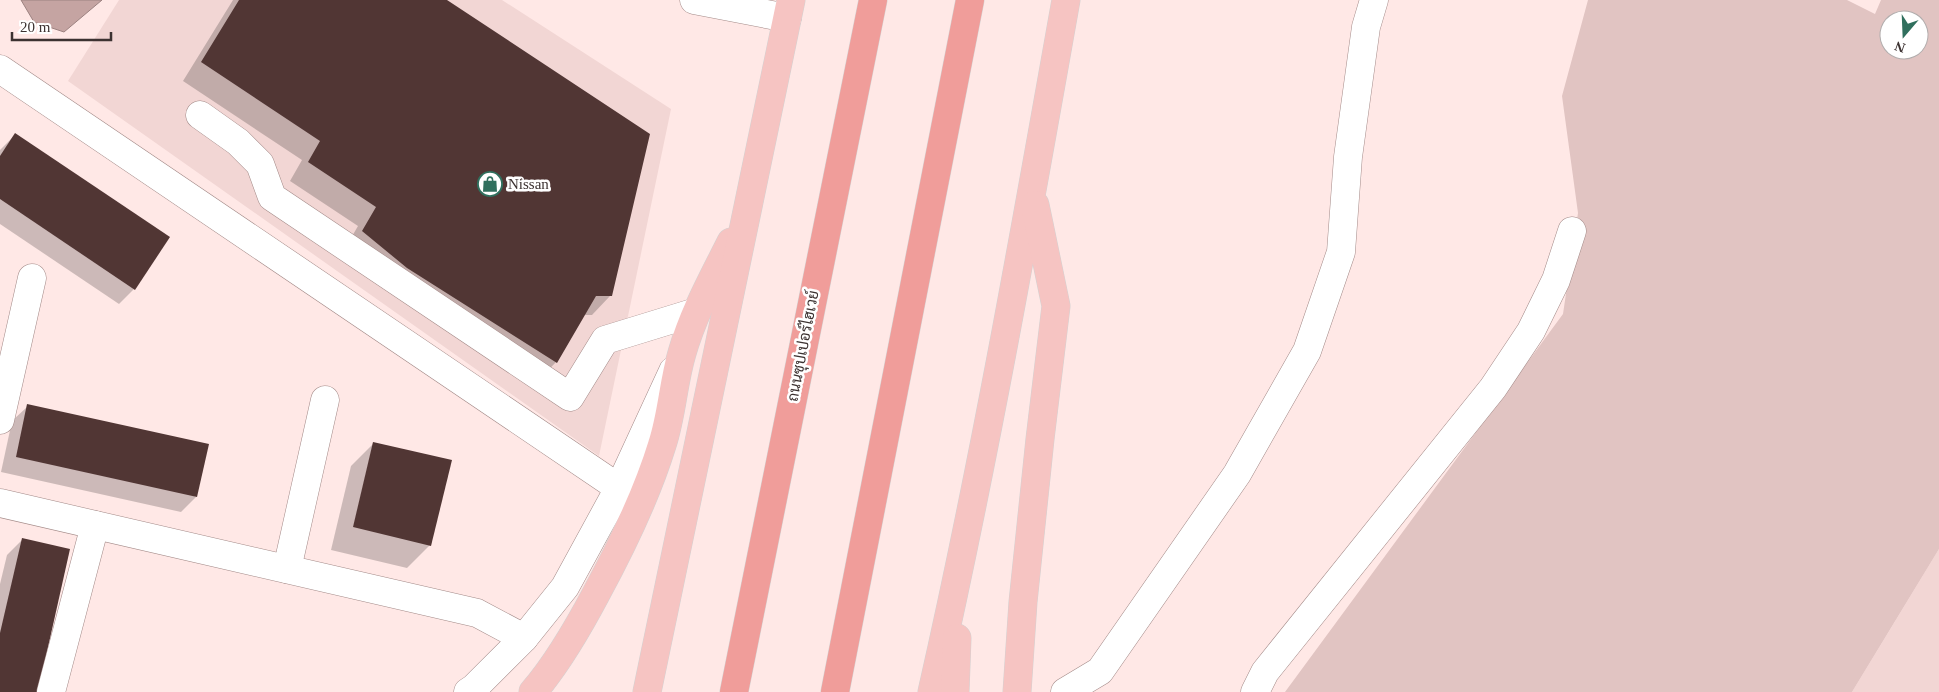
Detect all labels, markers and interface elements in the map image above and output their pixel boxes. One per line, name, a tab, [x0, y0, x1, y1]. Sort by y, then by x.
scale bar	[12, 10, 111, 42]
north arrow	[1879, 10, 1929, 60]
text: 20 m	[20, 19, 51, 35]
text: N	[1893, 38, 1907, 56]
shop icon: Nissan	[477, 171, 503, 197]
place label: Nissan	[508, 176, 549, 192]
street label: ถนนซุปเปอร์ไฮเวย์	[782, 289, 825, 403]

